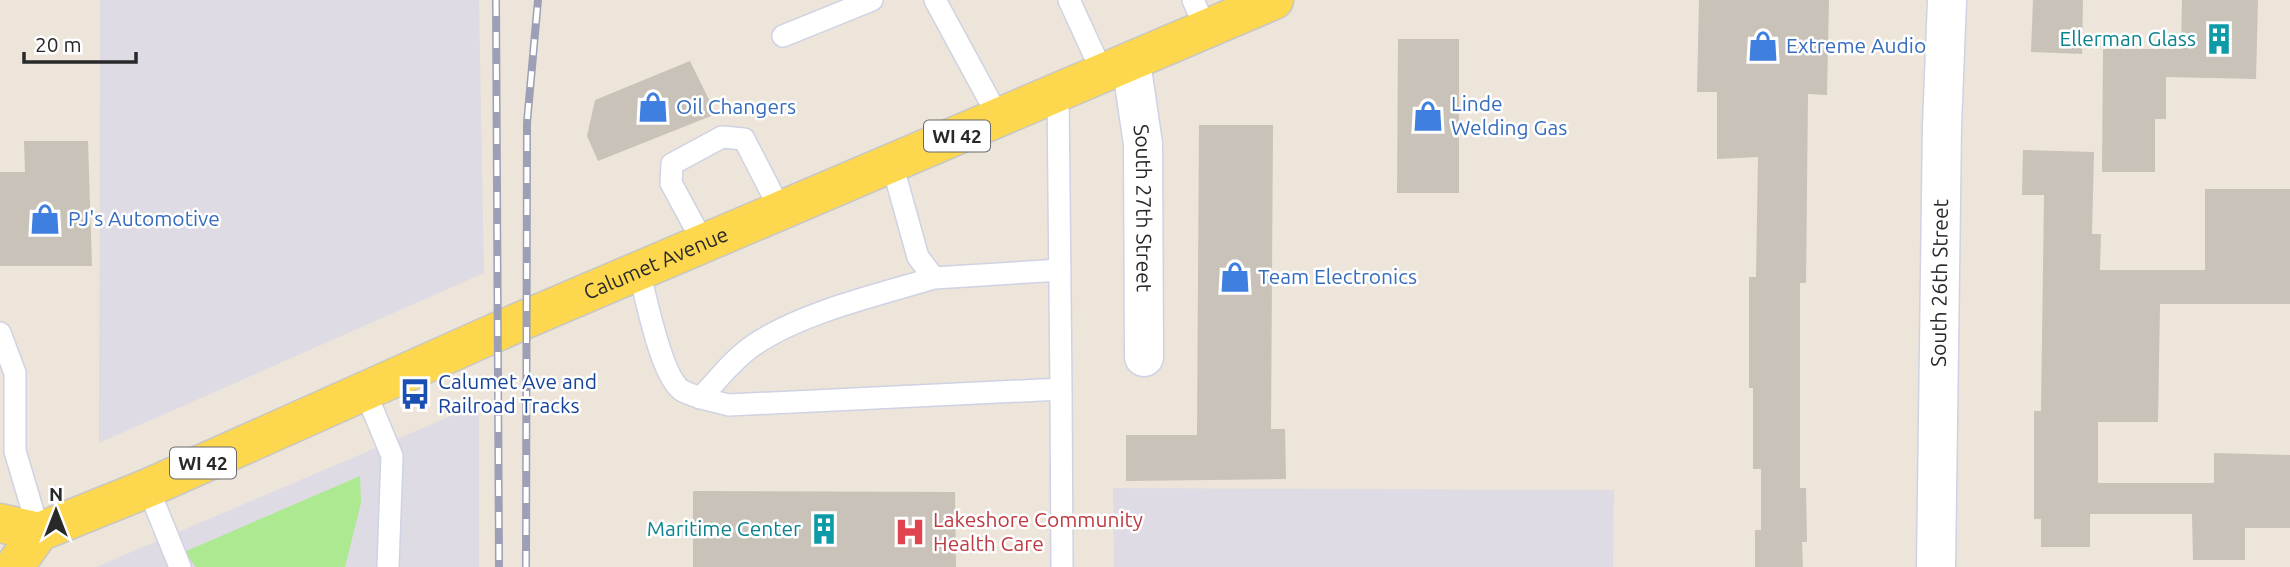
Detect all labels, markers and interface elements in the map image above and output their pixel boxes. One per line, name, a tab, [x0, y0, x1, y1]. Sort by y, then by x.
scale bar	[24, 21, 136, 65]
building icon: Ellerman Glass	[2202, 22, 2236, 56]
place label: Ellerman Glass	[2059, 26, 2196, 50]
shop icon: Extreme Audio	[1746, 29, 1780, 63]
text: 20 m	[35, 32, 82, 56]
place label: Extreme Audio	[1786, 33, 1926, 57]
shop icon: Oil Changers	[636, 90, 670, 124]
place label: Linde Welding Gas	[1451, 91, 1567, 139]
place label: Oil Changers	[676, 94, 796, 118]
shop icon: Linde Welding Gas	[1411, 99, 1445, 133]
road number: WI 42	[924, 120, 990, 152]
street label: South 27th Street	[1129, 123, 1157, 292]
street label: South 26th Street	[1926, 199, 1952, 367]
shop icon: PJ's Automotive	[28, 202, 62, 236]
place label: PJ's Automotive	[68, 206, 220, 230]
street label: Calumet Avenue	[580, 221, 732, 304]
shop icon: Team Electronics	[1218, 260, 1252, 294]
place label: Team Electronics	[1258, 264, 1417, 288]
place label: Calumet Ave and Railroad Tracks	[438, 369, 597, 417]
bus stop icon: Calumet Ave and Railroad Tracks	[398, 377, 432, 411]
road number: WI 42	[170, 447, 236, 478]
north arrow	[21, 476, 91, 546]
text: N	[49, 483, 63, 505]
place label: Lakeshore Community Health Care	[933, 507, 1143, 555]
building icon: Maritime Center	[807, 512, 841, 546]
hospital icon: Lakeshore Community Health Care	[893, 515, 927, 549]
place label: Maritime Center	[647, 516, 801, 540]

